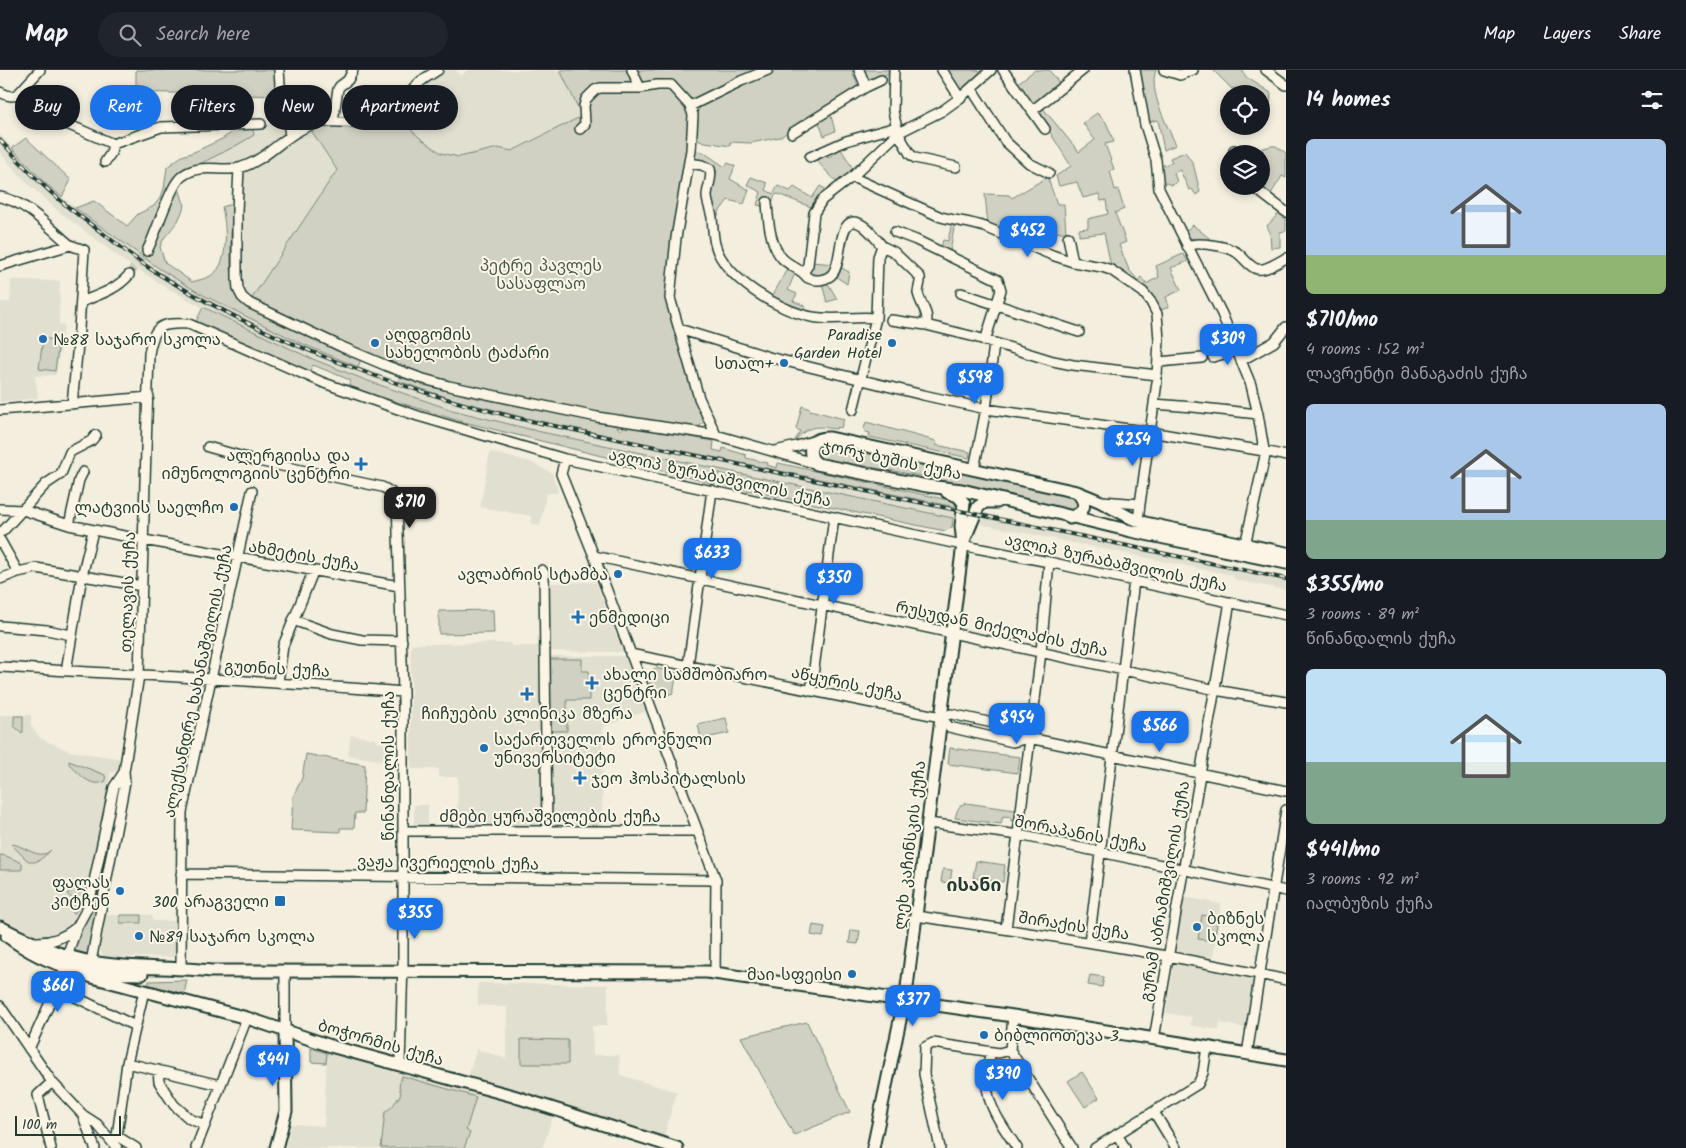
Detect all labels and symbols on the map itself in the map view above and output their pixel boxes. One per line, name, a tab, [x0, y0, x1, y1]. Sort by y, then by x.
pin: $452	[998, 216, 1058, 258]
park label: პეტრე პავლეს სასაფლაო	[480, 254, 602, 297]
place label: აღდგომის სახელობის ტაძარი	[385, 323, 549, 366]
place label: Paradise Garden Hotel	[794, 323, 882, 366]
pin: $309	[1198, 324, 1258, 366]
place label: №88 საჯარო სკოლა	[53, 328, 221, 353]
marker: №88 საჯარო სკოლა	[37, 333, 49, 345]
marker: აღდგომის სახელობის ტაძარი	[369, 337, 381, 349]
marker: Paradise Garden Hotel	[886, 337, 898, 349]
place label: სთალ+	[714, 352, 774, 377]
marker: სთალ+	[778, 357, 790, 369]
pin: $598	[945, 362, 1005, 405]
pin: $254	[1103, 424, 1163, 467]
street label: ჯორჯ ბუშის ქუჩა	[820, 434, 964, 487]
street label: ავლიპ ზურაბაშვილის ქუჩა	[606, 443, 833, 514]
place label: ალერგიისა და იმუნოლოგიის ცენტრი	[161, 444, 350, 487]
marker: ალერგიისა და იმუნოლოგიის ცენტრი	[354, 457, 368, 471]
pin: $710	[380, 486, 440, 529]
place label: ლატვიის საელჩო	[75, 496, 224, 521]
marker: ლატვიის საელჩო	[228, 501, 240, 513]
street label: ავლიპ ზურაბაშვილის ქუჩა	[1002, 528, 1229, 599]
street label: თელავის ქუჩა	[114, 531, 143, 653]
street label: ახმეტის ქუჩა	[246, 534, 361, 579]
pin: $633	[682, 538, 742, 580]
street label: ალექსანდრე ხახანაშვილის ქუჩა	[157, 542, 240, 820]
pin: $350	[804, 562, 864, 605]
place label: ავლაბრის სტამბა	[457, 563, 608, 588]
marker: ავლაბრის სტამბა	[612, 568, 624, 580]
street label: რუსუდან მიქელაძის ქუჩა	[893, 595, 1110, 664]
place label: ენმედიცი	[589, 606, 670, 631]
marker: ენმედიცი	[571, 610, 585, 624]
street label: გუთნის ქუჩა	[224, 654, 330, 685]
street label: აწყურის ქუჩა	[789, 660, 905, 708]
place label: ახალი სამშობიარო ცენტრი	[603, 663, 767, 706]
marker: ახალი სამშობიარო ცენტრი	[585, 676, 599, 690]
marker: ჩიჩუების კლინიკა მზერა	[520, 687, 534, 701]
street label: წინანდალის ქუჩა	[377, 691, 402, 841]
place label: ჩიჩუების კლინიკა მზერა	[421, 702, 633, 727]
pin: $954	[987, 702, 1047, 745]
pin: $566	[1130, 710, 1190, 753]
place label: საქართველოს ეროვნული უნივერსიტეტი	[494, 728, 712, 771]
marker: საქართველოს ეროვნული უნივერსიტეტი	[478, 742, 490, 754]
street label: ლეხ კაჩინსკის ქუჩა	[888, 759, 933, 931]
place label: ჯეო ჰოსპიტალსის	[591, 767, 746, 792]
marker: ჯეო ჰოსპიტალსის	[573, 771, 587, 785]
street label: გურამ აბრამიშვილის ქუჩა	[1134, 779, 1197, 1004]
street label: ძმები ყურაშვილების ქუჩა	[439, 805, 661, 830]
street label: შორაპანის ქუჩა	[1012, 809, 1149, 860]
street label: ვაჟა ივერიელის ქუჩა	[357, 849, 539, 878]
place label: ფალას კიტჩენ	[51, 871, 110, 914]
district label: ისანი	[947, 872, 1002, 901]
marker: ფალას კიტჩენ	[114, 885, 126, 897]
place label: 300 არაგველი	[152, 890, 269, 915]
marker: 300 არაგველი	[273, 894, 287, 908]
pin: $355	[385, 898, 445, 940]
street label: შირაქის ქუჩა	[1016, 905, 1131, 948]
place label: ბიზნეს სკოლა	[1207, 907, 1265, 950]
marker: ბიზნეს სკოლა	[1191, 921, 1203, 933]
place label: №89 საჯარო სკოლა	[149, 925, 315, 950]
marker: №89 საჯარო სკოლა	[133, 930, 145, 942]
place label: მაი სფეისი	[747, 963, 842, 988]
marker: მაი სფეისი	[846, 968, 858, 980]
pin: $661	[28, 970, 88, 1013]
pin: $377	[883, 984, 943, 1027]
street label: ბოჭორმის ქუჩა	[315, 1014, 446, 1073]
place label: ბიბლიოთეკა 3	[994, 1024, 1119, 1049]
marker: ბიბლიოთეკა 3	[978, 1029, 990, 1041]
pin: $441	[243, 1044, 303, 1087]
pin: $390	[973, 1058, 1033, 1101]
scale bar	[15, 1113, 121, 1136]

